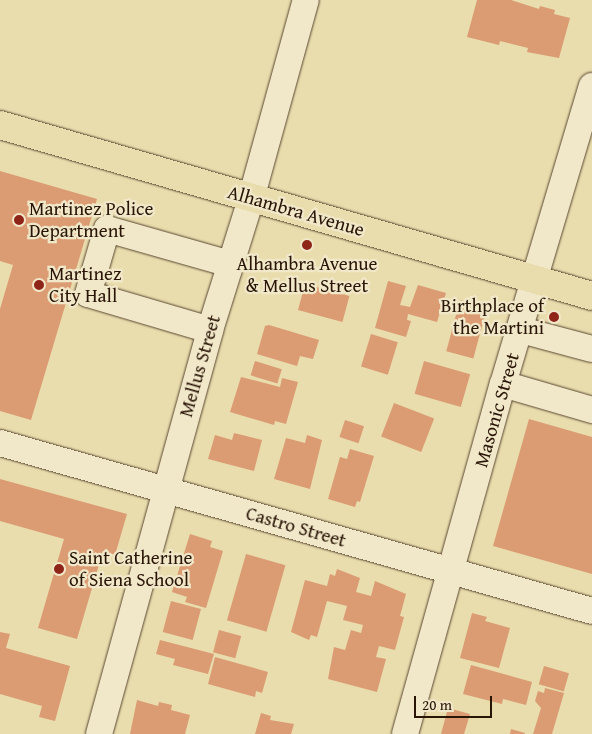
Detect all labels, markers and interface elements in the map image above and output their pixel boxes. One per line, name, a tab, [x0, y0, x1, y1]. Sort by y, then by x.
street label: Alhambra Avenue	[225, 181, 367, 241]
place label: Martinez Police Department	[29, 198, 153, 242]
marker: Martinez Police Department	[13, 214, 25, 226]
marker: Alhambra Avenue & Mellus Street	[301, 239, 313, 251]
place label: Alhambra Avenue & Mellus Street	[236, 253, 378, 297]
place label: Martinez City Hall	[49, 263, 121, 307]
marker: Martinez City Hall	[33, 279, 45, 291]
place label: Birthplace of the Martini	[441, 295, 544, 339]
marker: Birthplace of the Martini	[548, 311, 560, 323]
street label: Mellus Street	[175, 312, 225, 420]
street label: Masonic Street	[470, 350, 524, 470]
street label: Castro Street	[243, 502, 349, 552]
place label: Saint Catherine of Siena School	[69, 547, 192, 591]
marker: Saint Catherine of Siena School	[53, 563, 65, 575]
scale bar	[417, 686, 494, 718]
text: 20 m	[422, 694, 452, 715]

